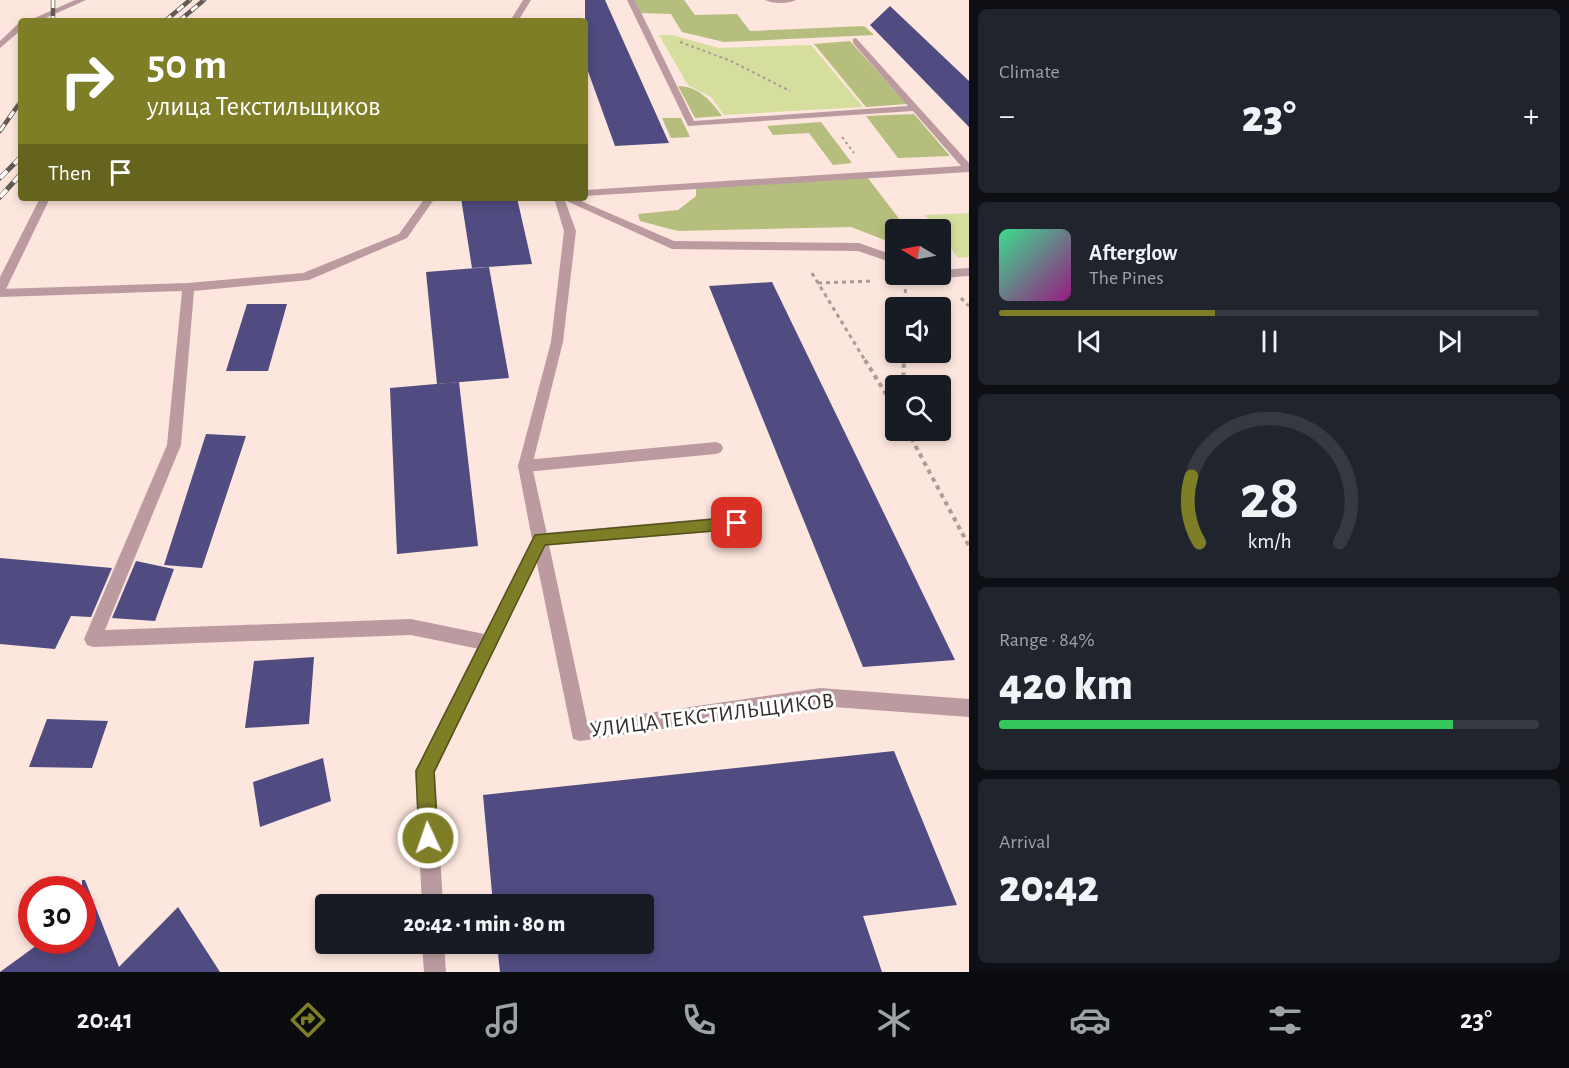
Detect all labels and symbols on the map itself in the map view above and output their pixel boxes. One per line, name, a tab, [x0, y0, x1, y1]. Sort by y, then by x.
north arrow	[885, 219, 951, 285]
pin	[711, 497, 762, 548]
street label: УЛИЦА ТЕКСТИЛЬЩИКОВ	[589, 689, 835, 741]
position arrow	[396, 806, 460, 870]
speed limit sign: 30	[18, 876, 96, 954]

